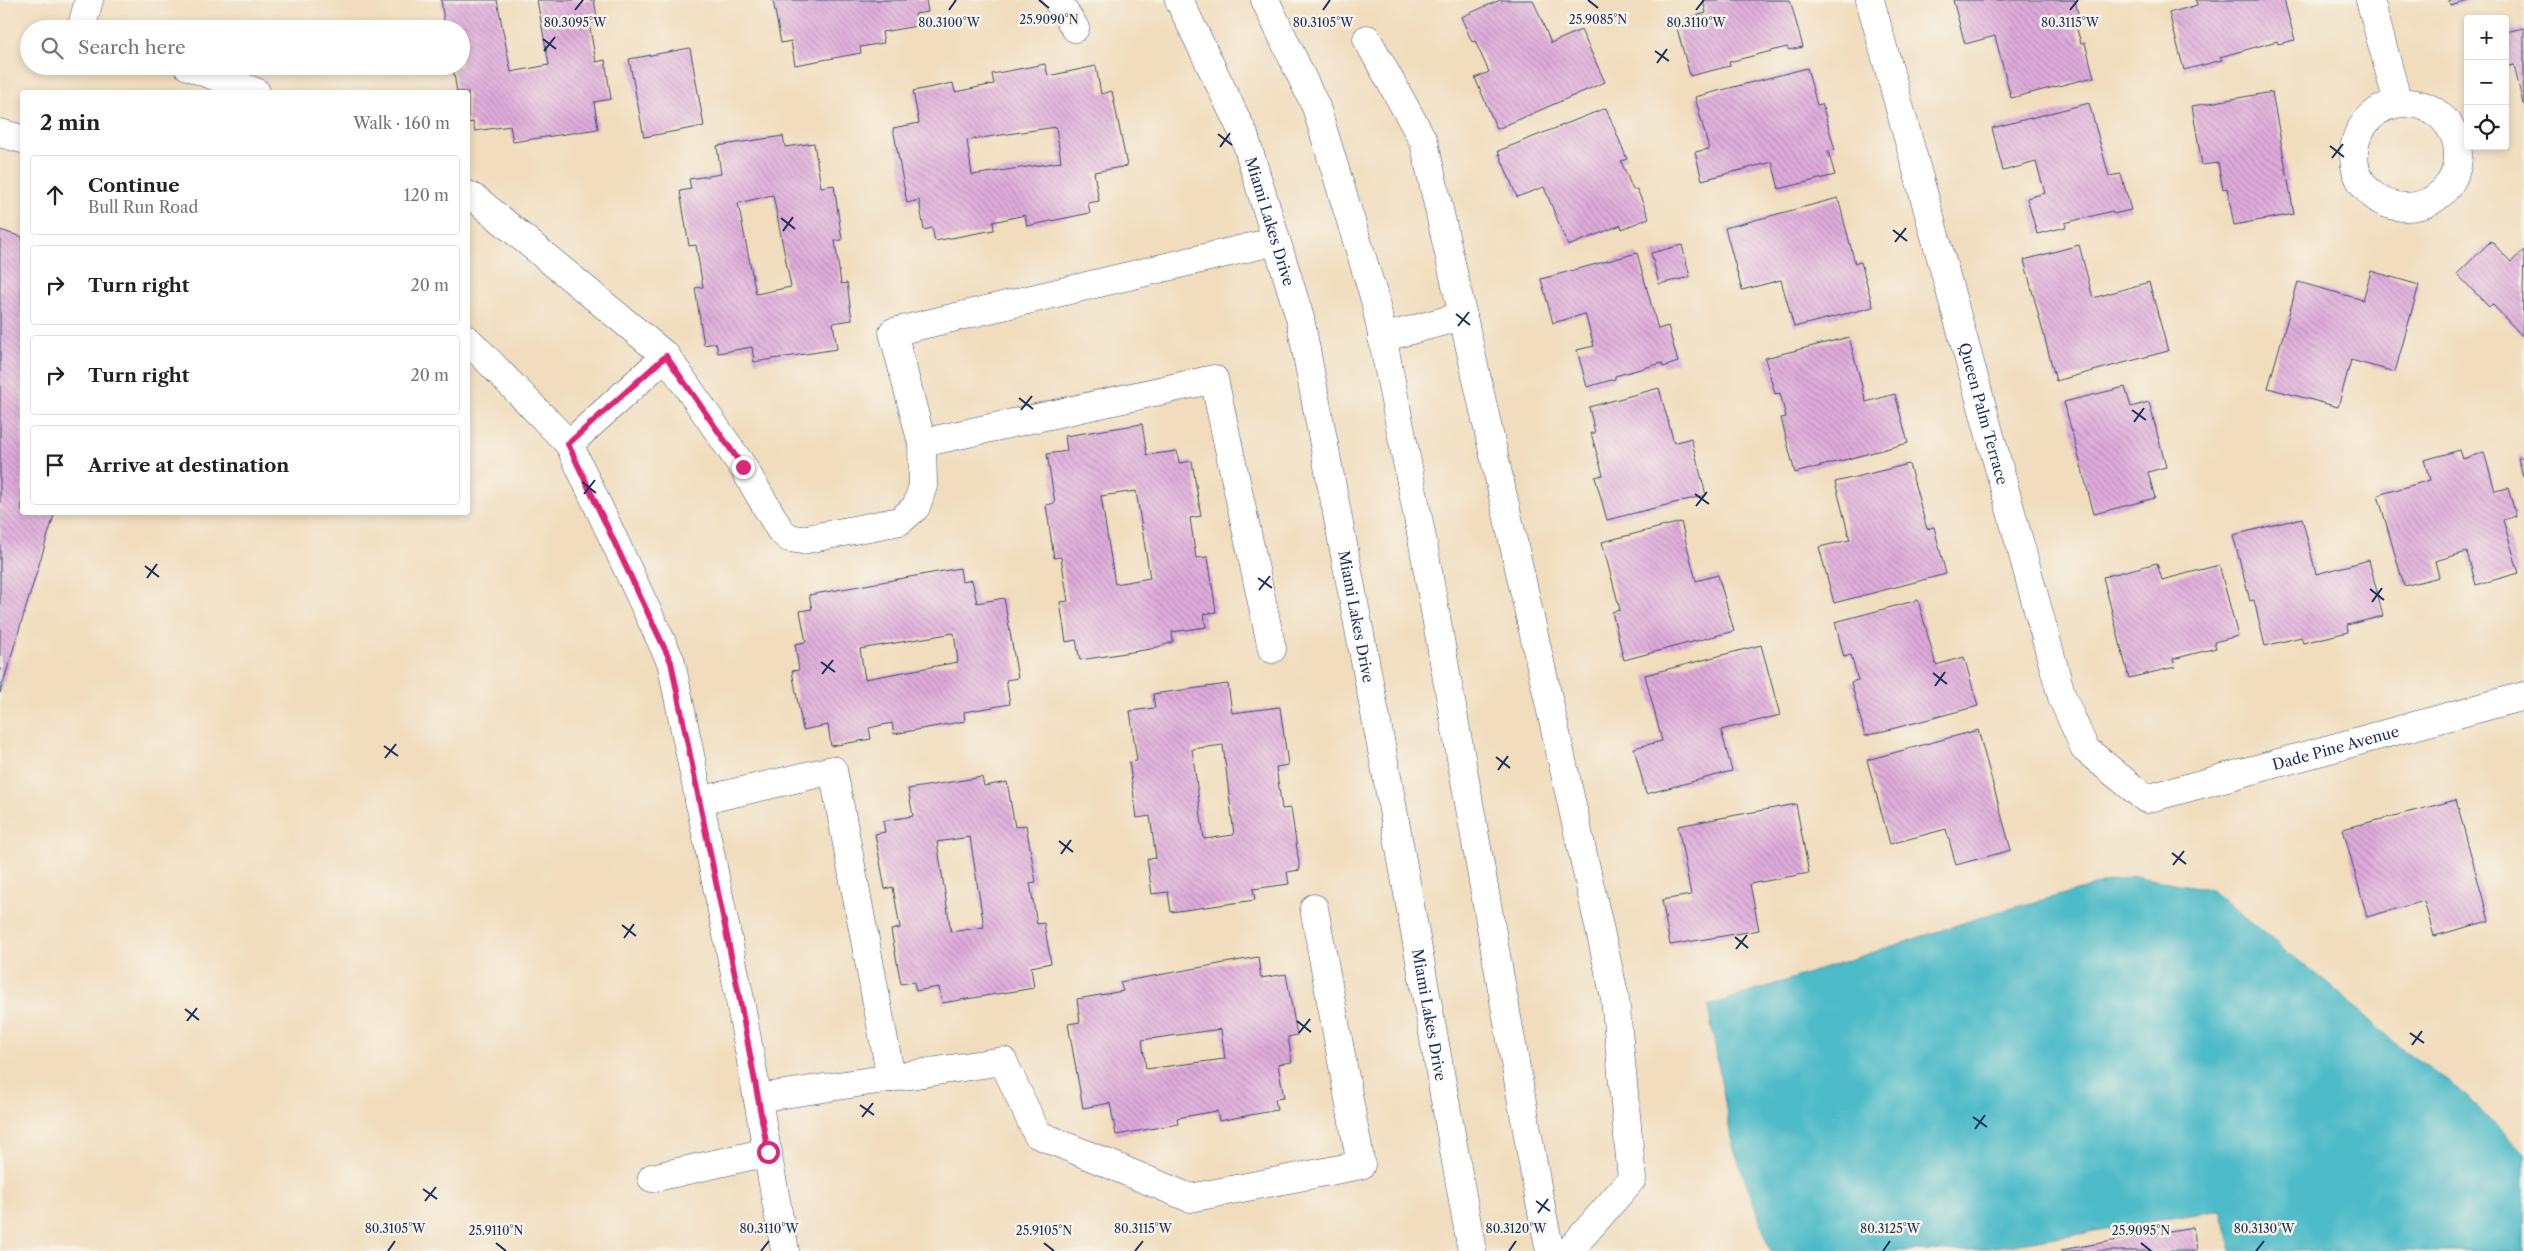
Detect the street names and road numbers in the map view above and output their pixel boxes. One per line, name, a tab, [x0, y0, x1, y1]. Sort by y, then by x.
street label: Miami Lakes Drive	[1242, 154, 1299, 288]
street label: Queen Palm Terrace	[1955, 340, 2013, 487]
street label: Miami Lakes Drive	[1335, 549, 1378, 684]
street label: Dade Pine Avenue	[2270, 721, 2401, 774]
street label: Miami Lakes Drive	[1409, 947, 1451, 1082]

